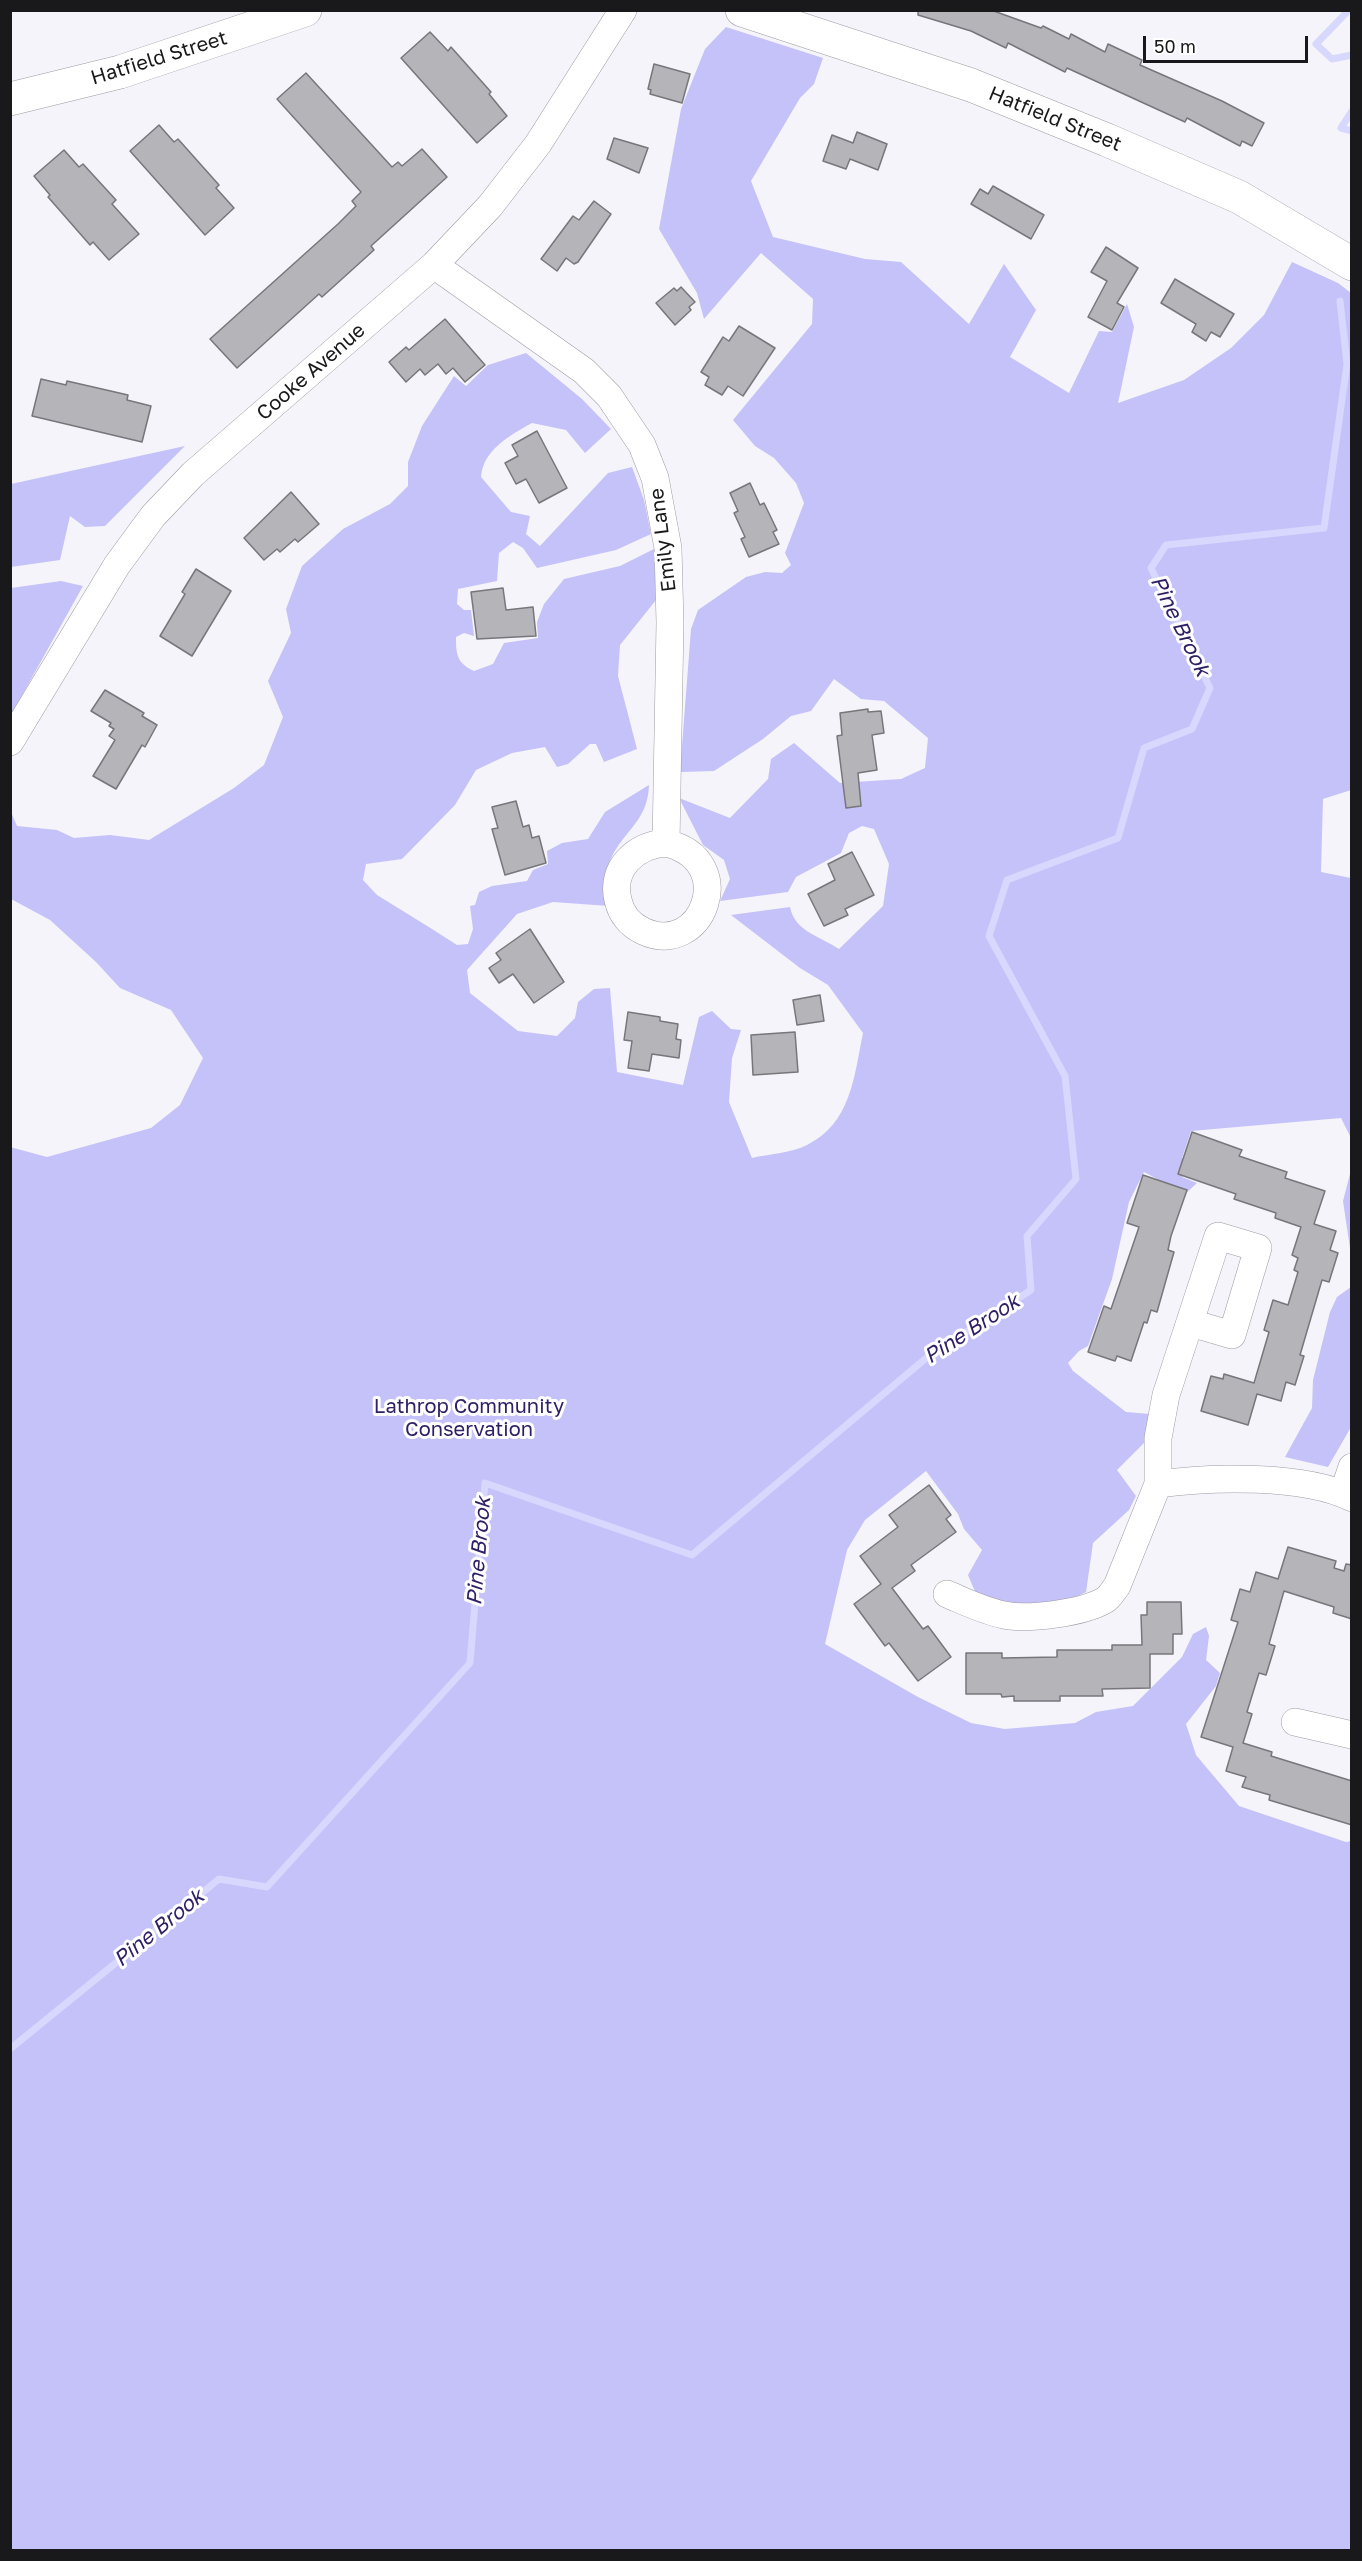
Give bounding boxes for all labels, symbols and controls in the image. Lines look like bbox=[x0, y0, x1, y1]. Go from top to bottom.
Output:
scale bar bbox=[1146, 24, 1311, 62]
street label: Hatfield Street bbox=[88, 26, 230, 90]
text: 50 m bbox=[1154, 35, 1196, 57]
street label: Hatfield Street bbox=[985, 81, 1125, 157]
street label: Cooke Avenue bbox=[252, 318, 370, 426]
street label: Emily Lane bbox=[645, 487, 681, 593]
water label: Pine Brook bbox=[1145, 572, 1215, 680]
water label: Pine Brook bbox=[919, 1289, 1025, 1369]
park label: Lathrop Community Conservation bbox=[374, 1395, 564, 1442]
water label: Pine Brook bbox=[462, 1496, 496, 1606]
water label: Pine Brook bbox=[109, 1884, 209, 1972]

